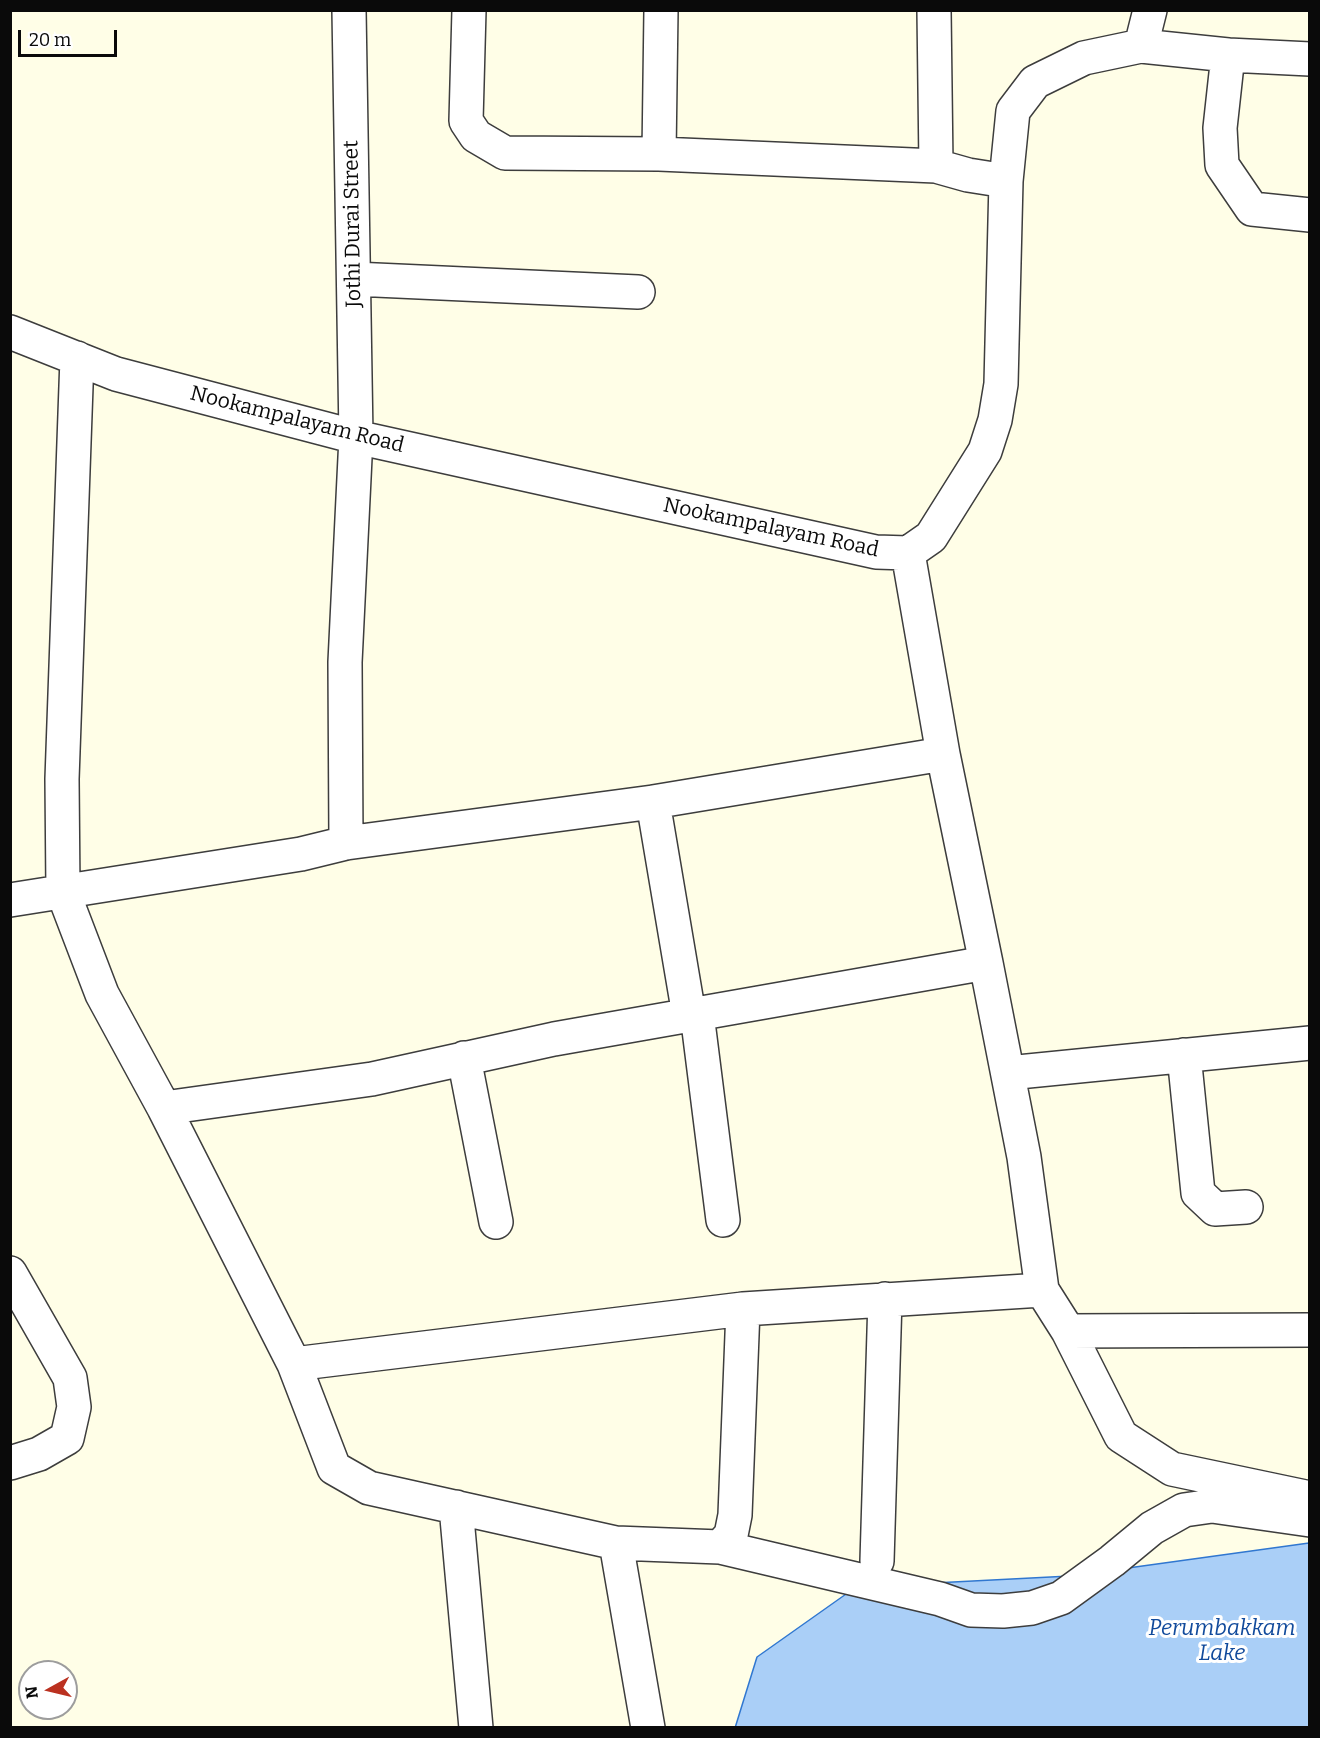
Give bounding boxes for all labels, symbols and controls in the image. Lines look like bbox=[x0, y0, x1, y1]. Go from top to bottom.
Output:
scale bar bbox=[21, 18, 120, 56]
text: 20 m bbox=[29, 29, 71, 51]
street label: Jothi Durai Street bbox=[339, 140, 367, 308]
street label: Nookampalayam Road bbox=[187, 381, 407, 459]
street label: Nookampalayam Road bbox=[661, 493, 881, 563]
water label: Perumbakkam Lake bbox=[1149, 1616, 1295, 1668]
north arrow bbox=[18, 1660, 78, 1720]
text: N bbox=[21, 1685, 42, 1700]

